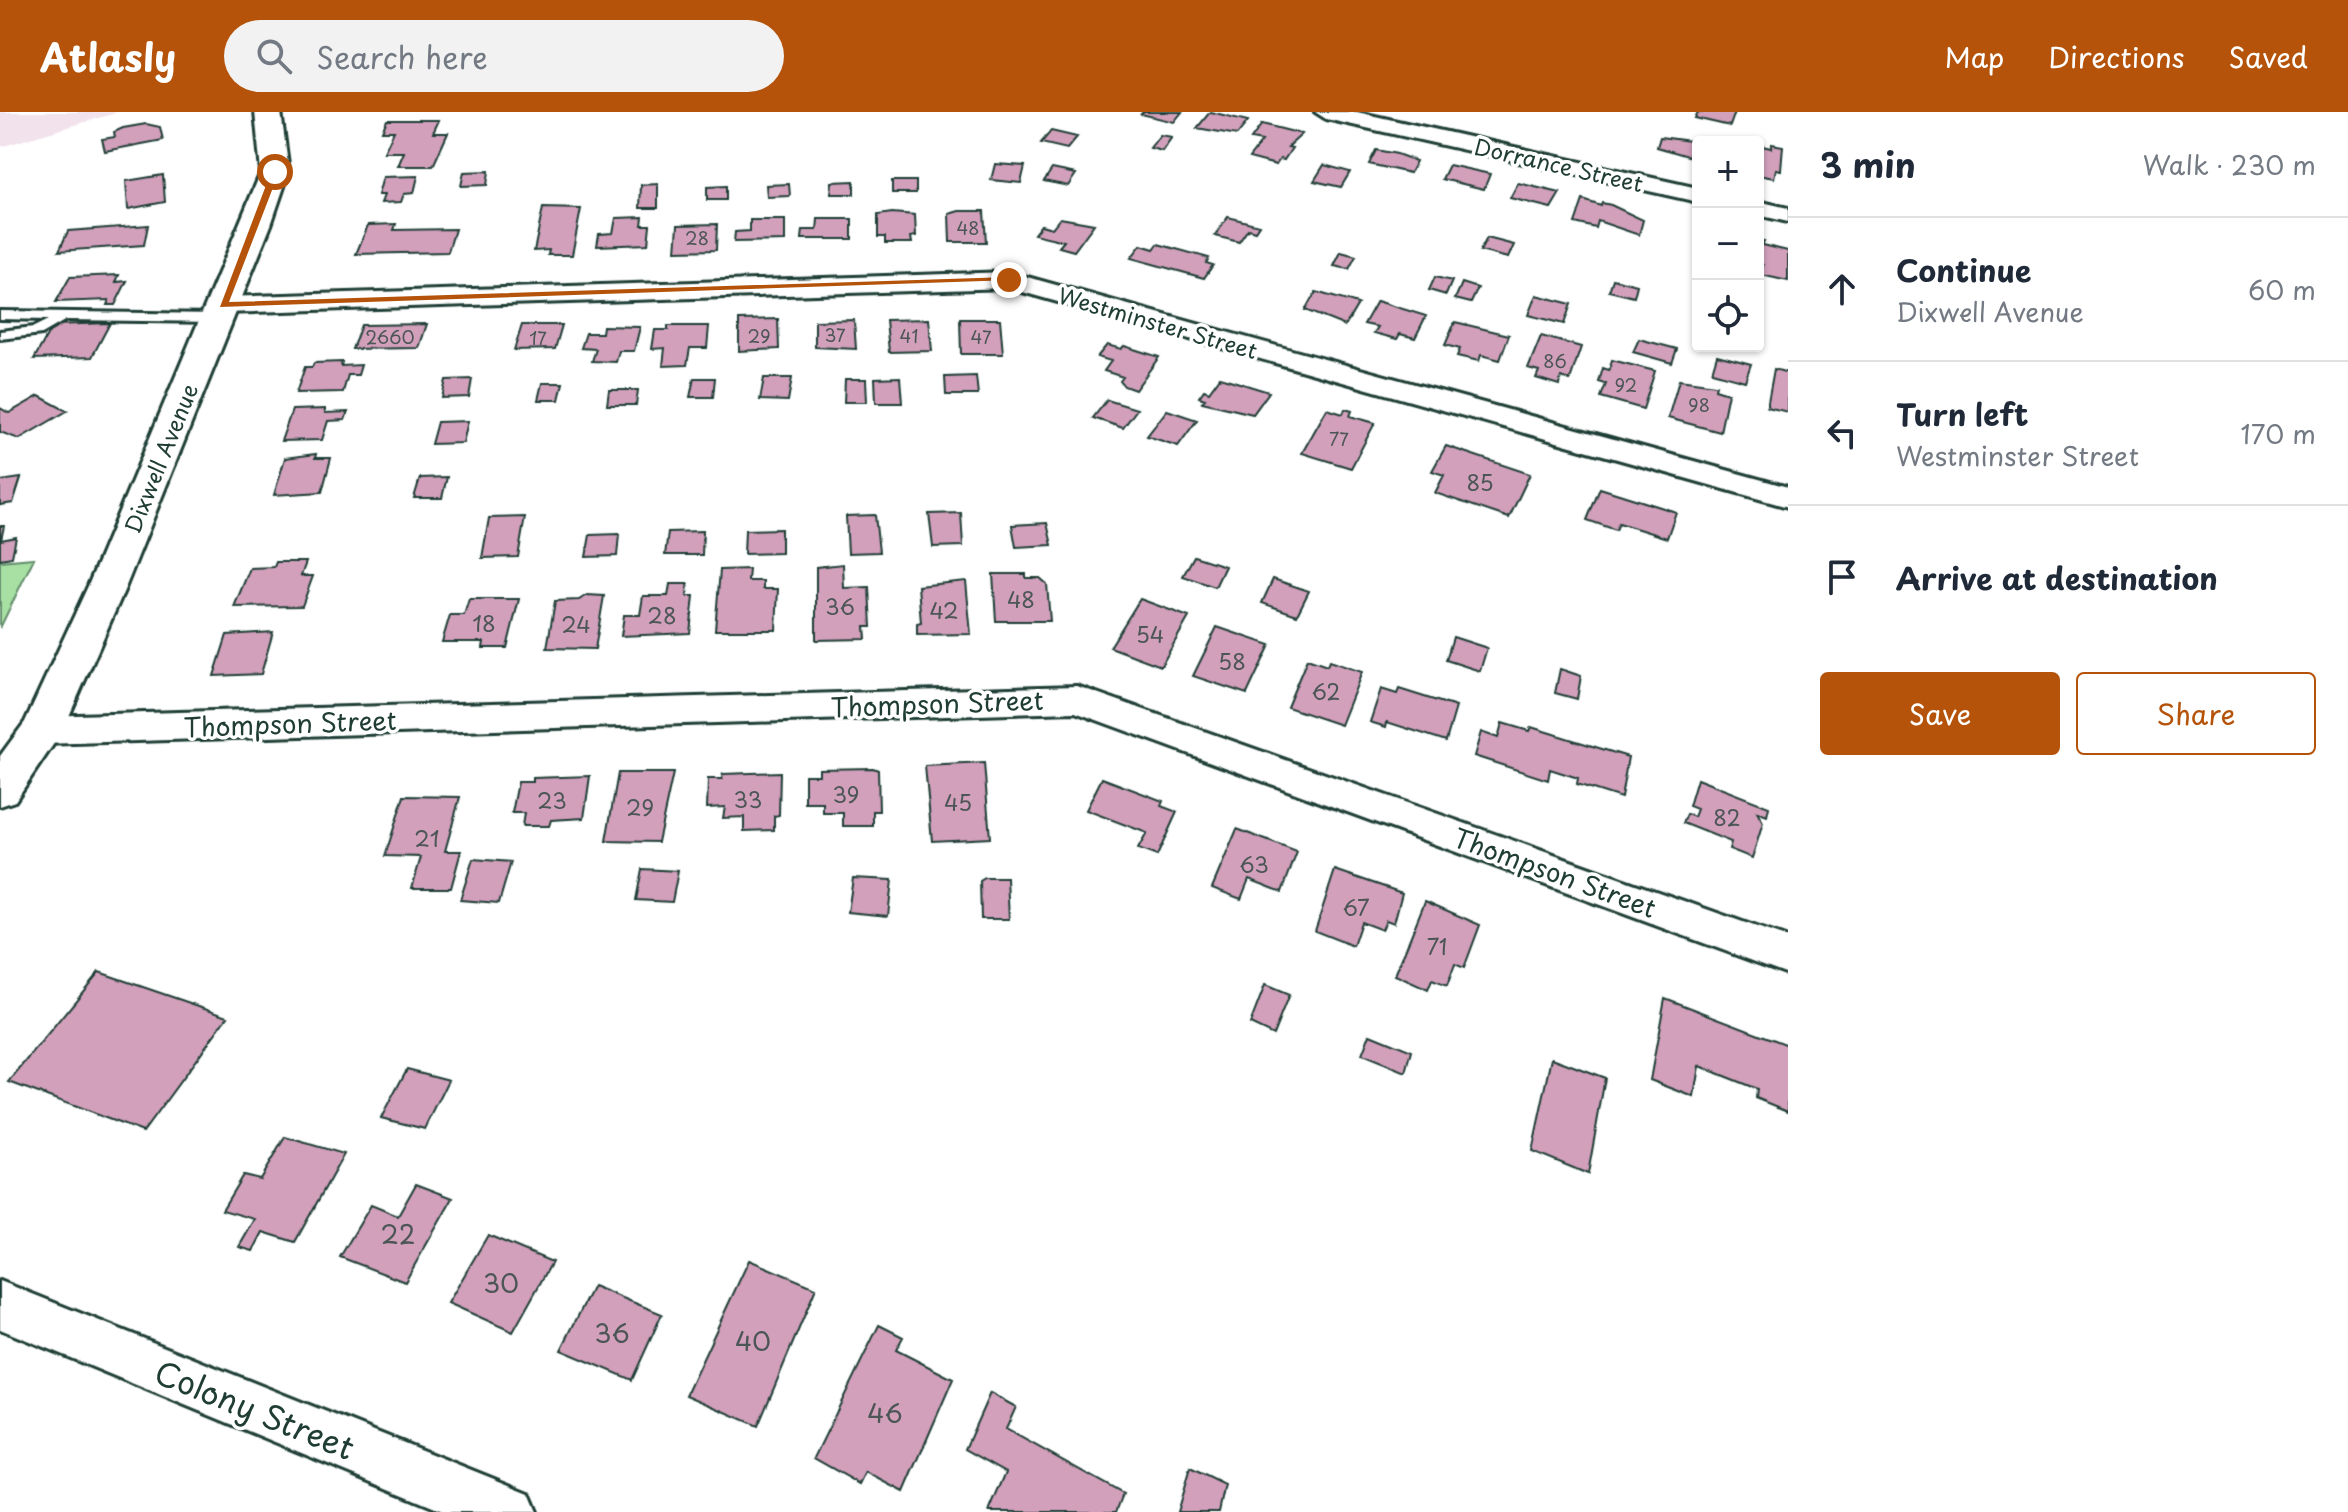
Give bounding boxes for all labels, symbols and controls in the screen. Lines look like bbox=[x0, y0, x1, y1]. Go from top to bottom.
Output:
search box bbox=[224, 20, 784, 92]
text: Atlasly bbox=[40, 28, 176, 85]
icon: search bbox=[252, 34, 296, 78]
text: Search here bbox=[316, 34, 488, 79]
text: Map bbox=[1945, 35, 2004, 78]
text: Directions bbox=[2048, 35, 2185, 78]
text: Saved bbox=[2229, 35, 2308, 78]
street label: Dorrance Street bbox=[1471, 129, 1647, 199]
map controls bbox=[1692, 136, 1764, 352]
button: + bbox=[1692, 136, 1764, 208]
text: 3 min bbox=[1820, 138, 1916, 190]
text: Walk · 230 m bbox=[2143, 145, 2316, 184]
route start bbox=[257, 154, 293, 190]
button: − bbox=[1692, 208, 1764, 280]
house number: 48 bbox=[956, 214, 980, 241]
house number: 28 bbox=[685, 224, 709, 251]
text: Continue bbox=[1896, 247, 2031, 292]
route end bbox=[991, 262, 1027, 298]
icon: ahead bbox=[1820, 267, 1864, 311]
text: 60 m bbox=[2248, 270, 2316, 309]
street label: Westminster Street bbox=[1055, 278, 1262, 366]
button: locate bbox=[1692, 280, 1764, 352]
text: Dixwell Avenue bbox=[1896, 292, 2084, 331]
house number: 37 bbox=[824, 321, 846, 348]
house number: 29 bbox=[748, 322, 770, 349]
house number: 41 bbox=[900, 322, 918, 349]
house number: 2660 bbox=[365, 323, 415, 350]
house number: 47 bbox=[970, 323, 992, 350]
house number: 17 bbox=[529, 324, 547, 351]
house number: 86 bbox=[1543, 347, 1567, 374]
house number: 92 bbox=[1615, 371, 1637, 398]
street label: Dixwell Avenue bbox=[115, 378, 205, 538]
house number: 98 bbox=[1688, 391, 1710, 418]
text: Turn left bbox=[1896, 391, 2028, 436]
icon: left bbox=[1820, 411, 1864, 455]
text: 170 m bbox=[2241, 414, 2316, 453]
house number: 77 bbox=[1329, 425, 1349, 452]
text: Westminster Street bbox=[1896, 436, 2139, 475]
house number: 85 bbox=[1466, 465, 1494, 498]
icon: arrive bbox=[1820, 555, 1864, 599]
text: Arrive at destination bbox=[1896, 555, 2218, 600]
house number: 48 bbox=[1007, 582, 1035, 615]
house number: 36 bbox=[825, 589, 855, 622]
house number: 42 bbox=[929, 593, 959, 626]
house number: 28 bbox=[647, 598, 677, 631]
house number: 18 bbox=[472, 606, 496, 639]
house number: 24 bbox=[561, 607, 591, 640]
house number: 54 bbox=[1136, 617, 1164, 650]
house number: 58 bbox=[1218, 644, 1246, 677]
button: Save bbox=[1820, 672, 2060, 755]
button: Share bbox=[2076, 672, 2316, 755]
house number: 62 bbox=[1312, 674, 1340, 707]
street label: Thompson Street bbox=[830, 680, 1044, 726]
street label: Thompson Street bbox=[183, 700, 397, 746]
house number: 39 bbox=[833, 777, 859, 810]
house number: 33 bbox=[734, 782, 762, 815]
house number: 23 bbox=[537, 783, 567, 816]
house number: 45 bbox=[944, 785, 972, 818]
house number: 29 bbox=[626, 790, 654, 823]
house number: 82 bbox=[1713, 800, 1741, 833]
street label: Thompson Street bbox=[1448, 817, 1662, 927]
house number: 21 bbox=[414, 821, 440, 854]
house number: 63 bbox=[1239, 847, 1269, 880]
house number: 67 bbox=[1343, 890, 1369, 923]
house number: 71 bbox=[1427, 929, 1447, 962]
house number: 22 bbox=[381, 1214, 416, 1253]
house number: 30 bbox=[483, 1263, 519, 1302]
house number: 36 bbox=[594, 1313, 630, 1352]
house number: 40 bbox=[735, 1321, 771, 1360]
street label: Colony Street bbox=[148, 1347, 362, 1471]
house number: 46 bbox=[867, 1393, 903, 1432]

